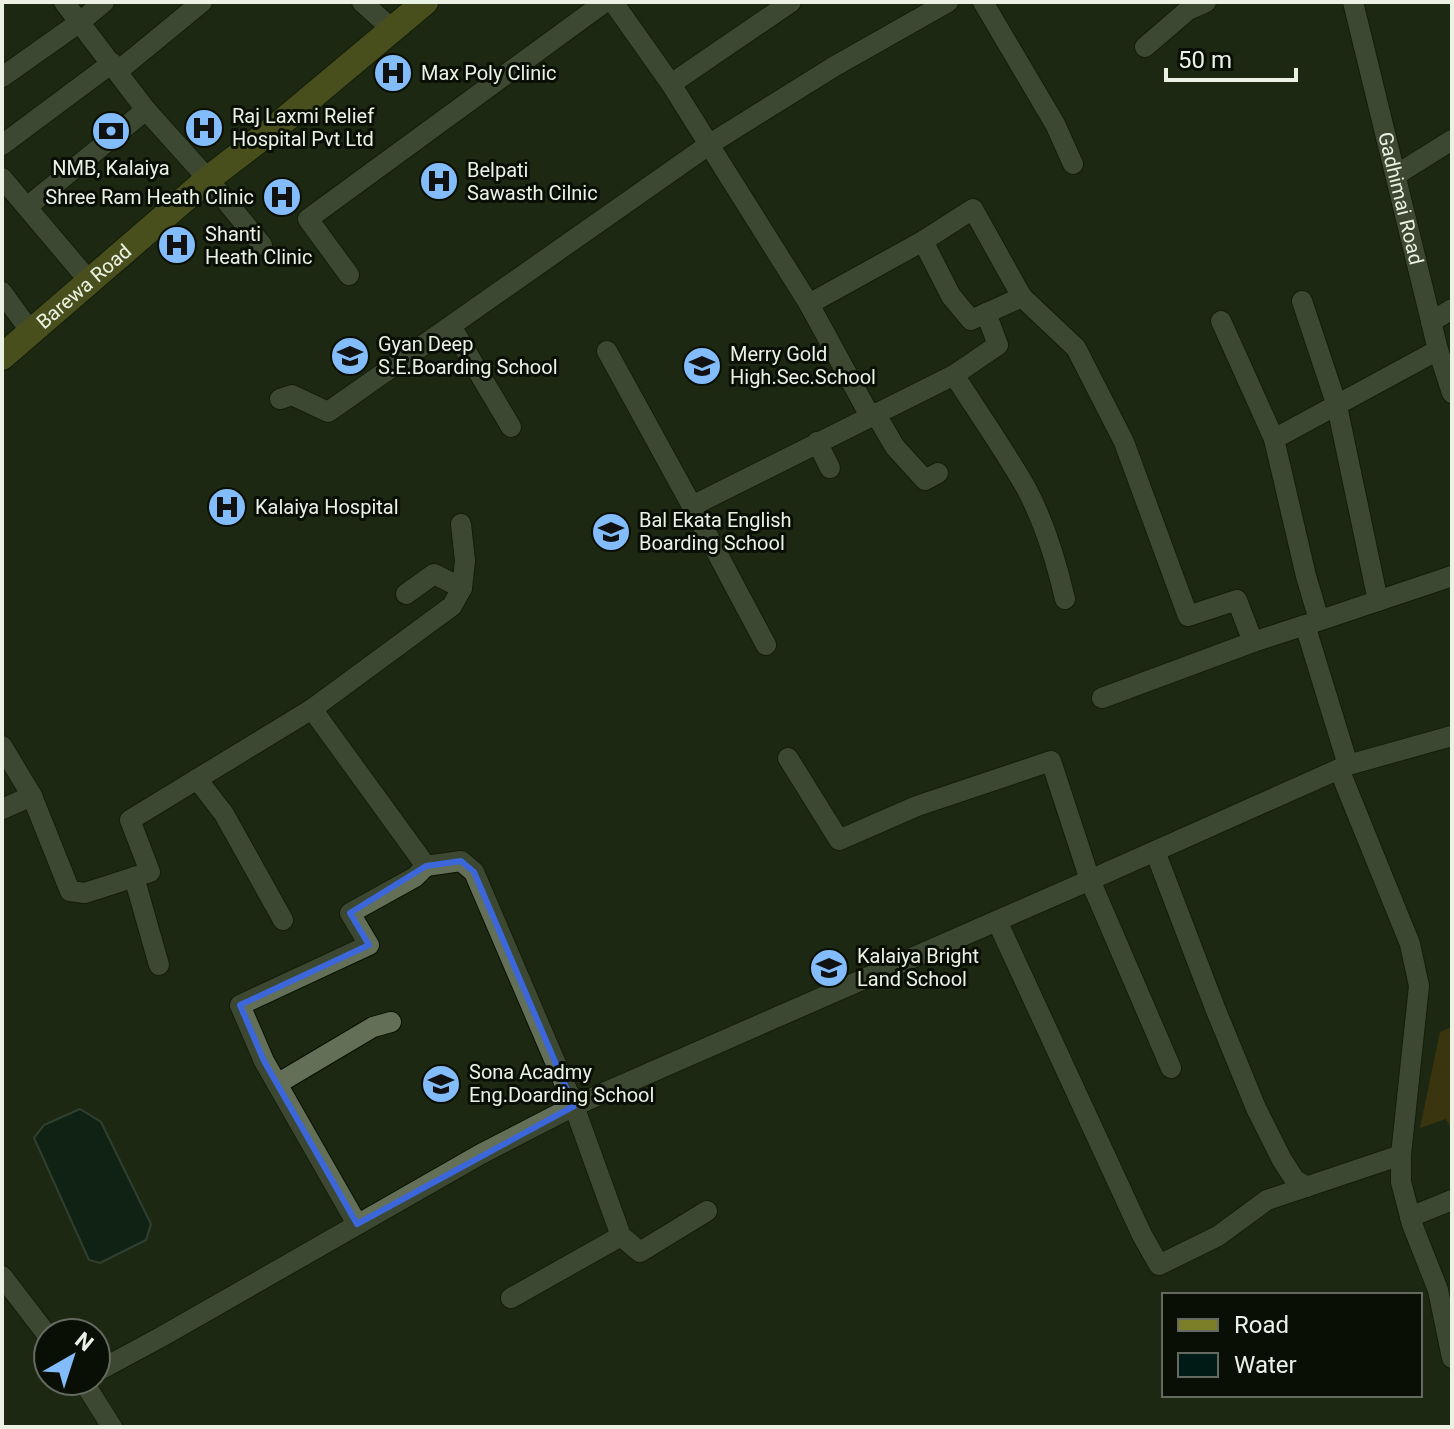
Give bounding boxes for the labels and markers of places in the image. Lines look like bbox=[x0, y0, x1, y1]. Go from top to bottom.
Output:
hospital icon: Max Poly Clinic bbox=[372, 52, 414, 94]
place label: Max Poly Clinic bbox=[421, 61, 557, 85]
place label: Raj Laxmi Relief Hospital Pvt Ltd bbox=[232, 104, 374, 151]
hospital icon: Raj Laxmi Relief Hospital Pvt Ltd bbox=[183, 107, 225, 149]
bank icon: NMB, Kalaiya bbox=[90, 110, 132, 152]
place label: NMB, Kalaiya bbox=[52, 156, 170, 180]
place label: Belpati Sawasth Cilnic bbox=[467, 158, 598, 205]
hospital icon: Belpati Sawasth Cilnic bbox=[418, 160, 460, 202]
hospital icon: Shree Ram Heath Clinic bbox=[261, 176, 303, 218]
place label: Shree Ram Heath Clinic bbox=[45, 185, 254, 209]
place label: Shanti Heath Clinic bbox=[205, 222, 312, 269]
hospital icon: Shanti Heath Clinic bbox=[156, 224, 198, 266]
place label: Gyan Deep S.E.Boarding School bbox=[378, 332, 558, 379]
school or university icon: Gyan Deep S.E.Boarding School bbox=[329, 335, 371, 377]
place label: Merry Gold High.Sec.School bbox=[730, 342, 876, 389]
school or university icon: Merry Gold High.Sec.School bbox=[681, 345, 723, 387]
hospital icon: Kalaiya Hospital bbox=[206, 486, 248, 528]
place label: Kalaiya Hospital bbox=[255, 495, 399, 519]
place label: Bal Ekata English Boarding School bbox=[639, 508, 792, 555]
school or university icon: Bal Ekata English Boarding School bbox=[590, 511, 632, 553]
place label: Kalaiya Bright Land School bbox=[857, 944, 979, 991]
school or university icon: Kalaiya Bright Land School bbox=[808, 947, 850, 989]
place label: Sona Acadmy Eng.Doarding School bbox=[469, 1060, 654, 1107]
school or university icon: Sona Acadmy Eng.Doarding School bbox=[420, 1063, 462, 1105]

